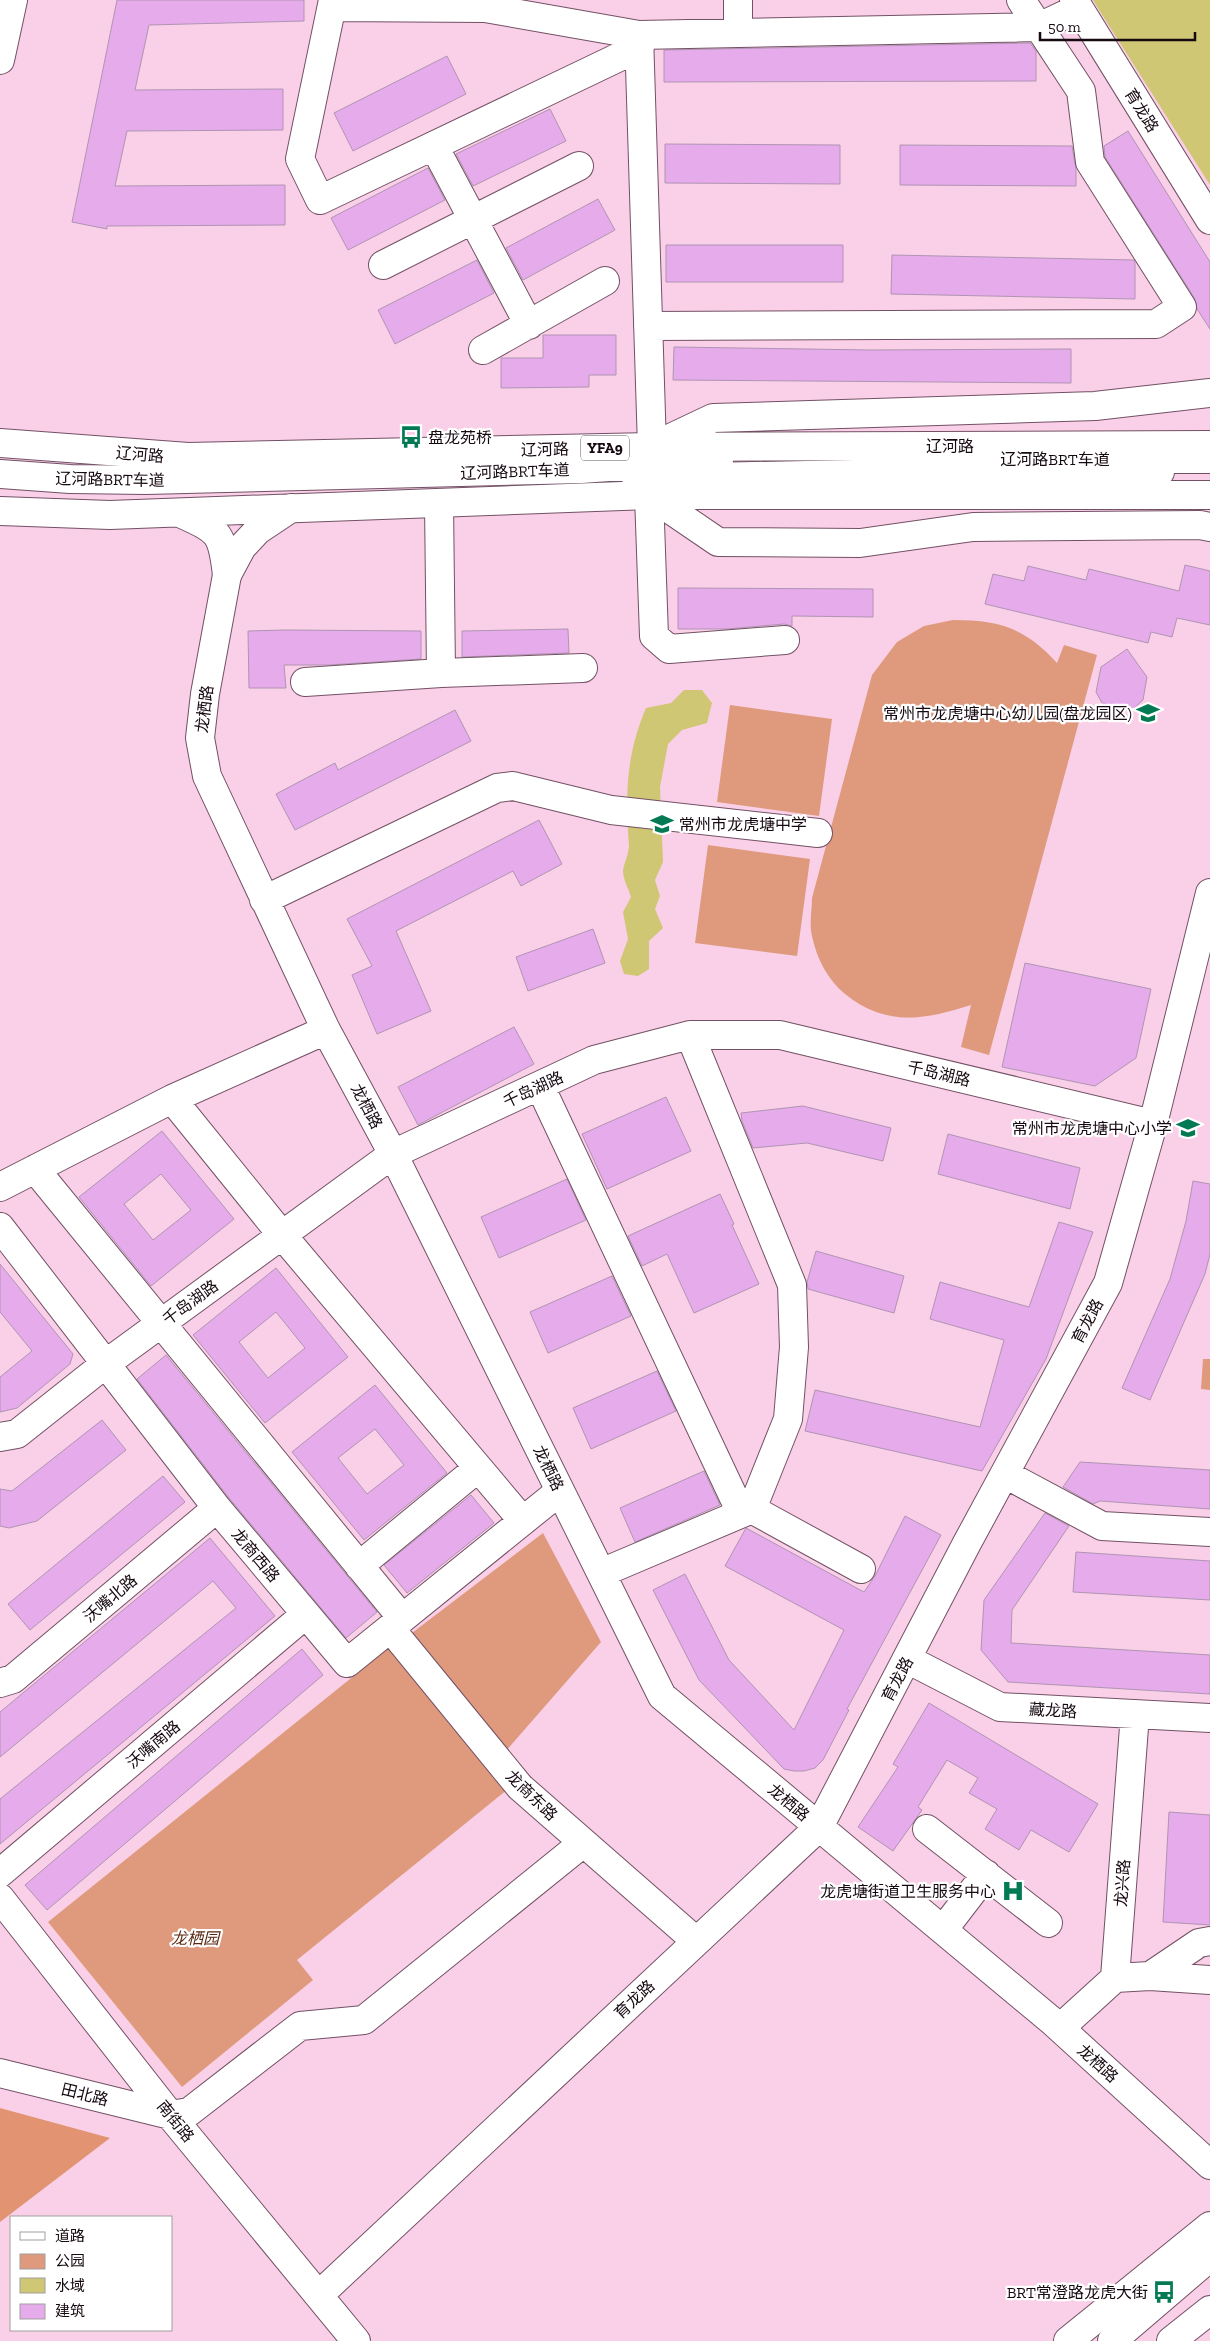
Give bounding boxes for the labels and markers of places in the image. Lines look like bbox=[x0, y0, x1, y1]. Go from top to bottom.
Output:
bus stop icon: 盘龙苑桥 bbox=[398, 424, 424, 450]
place label: 盘龙苑桥 bbox=[428, 428, 492, 447]
school or university icon: 常州市龙虎塘中心幼儿园(盘龙园区) bbox=[1135, 700, 1161, 726]
place label: 常州市龙虎塘中心幼儿园(盘龙园区) bbox=[883, 704, 1132, 723]
school or university icon: 常州市龙虎塘中学 bbox=[649, 811, 675, 837]
place label: 常州市龙虎塘中学 bbox=[679, 815, 807, 834]
school or university icon: 常州市龙虎塘中心小学 bbox=[1175, 1115, 1201, 1141]
place label: 常州市龙虎塘中心小学 bbox=[1012, 1119, 1172, 1138]
hospital icon: 龙虎塘街道卫生服务中心 bbox=[1000, 1878, 1026, 1904]
place label: 龙虎塘街道卫生服务中心 bbox=[820, 1882, 996, 1901]
bus stop icon: BRT常澄路龙虎大街 bbox=[1151, 2279, 1177, 2305]
place label: BRT常澄路龙虎大街 bbox=[1007, 2283, 1148, 2302]

